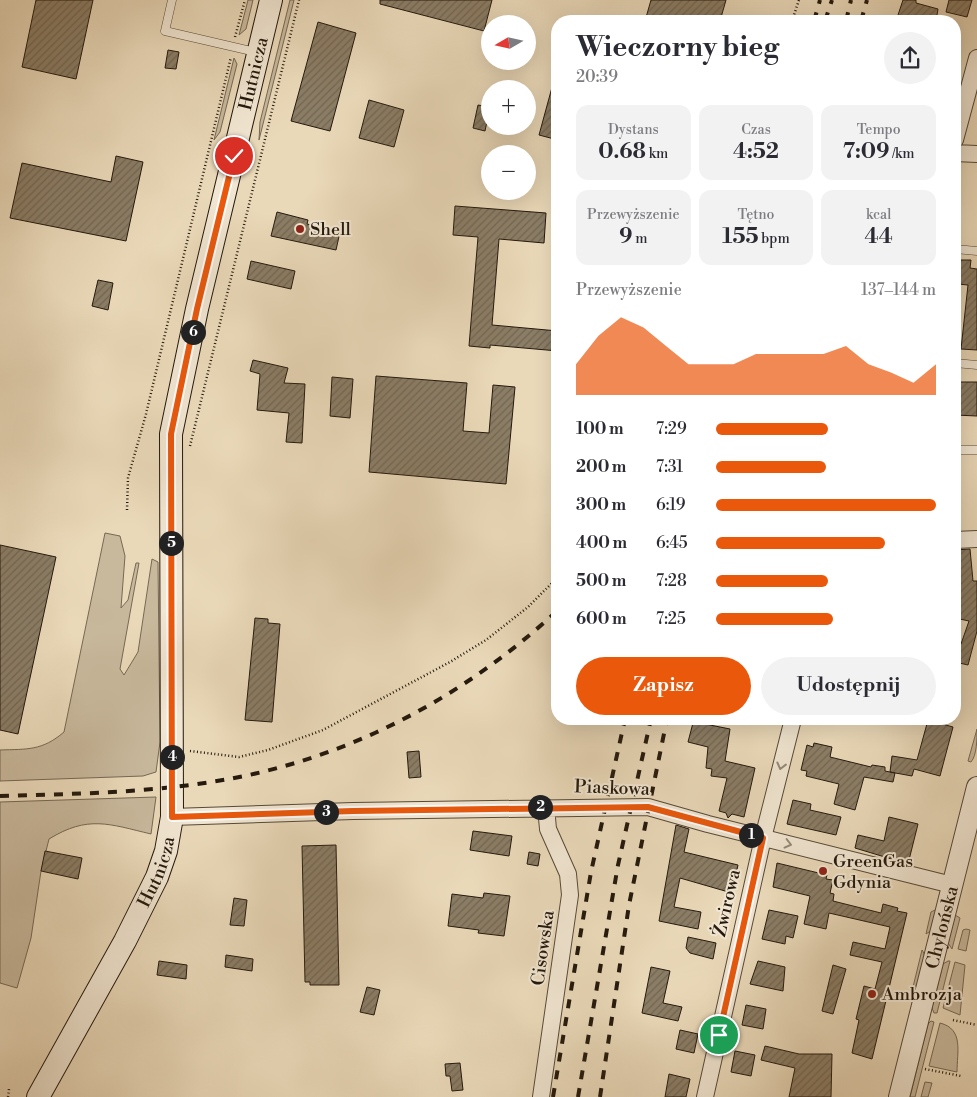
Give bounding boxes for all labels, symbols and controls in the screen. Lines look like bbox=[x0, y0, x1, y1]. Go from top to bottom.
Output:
north arrow bbox=[481, 15, 536, 70]
map controls bbox=[481, 15, 536, 200]
text: Wieczorny bieg bbox=[576, 30, 779, 65]
button: share bbox=[884, 32, 936, 84]
street label: Hutnicza bbox=[234, 34, 273, 112]
text: 20:39 bbox=[576, 67, 618, 87]
button: + bbox=[481, 80, 536, 135]
text: Dystans bbox=[608, 121, 659, 139]
text: Czas bbox=[741, 121, 771, 139]
text: Tempo bbox=[857, 121, 901, 139]
pin bbox=[213, 135, 255, 177]
text: 0.68 bbox=[598, 139, 646, 165]
text: 4:52 bbox=[733, 139, 779, 165]
text: 7:09 bbox=[843, 139, 889, 165]
icon: check bbox=[220, 142, 248, 170]
button: − bbox=[481, 145, 536, 200]
text: km bbox=[646, 145, 668, 163]
text: /km bbox=[889, 145, 915, 163]
text: Przewyższenie bbox=[587, 206, 680, 224]
text: Tętno bbox=[738, 206, 774, 224]
text: kcal bbox=[866, 206, 891, 224]
place label: Shell bbox=[310, 218, 351, 241]
marker: Shell bbox=[294, 223, 306, 235]
text: 9 bbox=[619, 224, 632, 250]
text: 155 bbox=[722, 224, 758, 250]
text: 44 bbox=[864, 224, 893, 250]
text: m bbox=[632, 230, 648, 248]
text: bpm bbox=[758, 230, 790, 248]
text: Przewyższenie bbox=[576, 280, 682, 300]
text: 137–144 m bbox=[861, 280, 936, 300]
pin: 6 bbox=[180, 320, 206, 344]
text: 6 bbox=[189, 323, 198, 341]
text: 100 m bbox=[576, 419, 624, 439]
text: 7:29 bbox=[656, 419, 687, 439]
text: 200 m bbox=[576, 457, 626, 477]
text: 7:31 bbox=[656, 457, 683, 477]
text: 300 m bbox=[576, 495, 626, 515]
text: 6:19 bbox=[656, 495, 685, 515]
pin: 5 bbox=[158, 530, 184, 556]
text: 400 m bbox=[576, 533, 627, 553]
text: 6:45 bbox=[656, 533, 688, 553]
text: 5 bbox=[167, 534, 176, 552]
text: 500 m bbox=[576, 571, 626, 591]
text: 7:28 bbox=[656, 571, 687, 591]
text: 600 m bbox=[576, 609, 626, 629]
text: 7:25 bbox=[656, 609, 686, 629]
button: Zapisz bbox=[576, 657, 751, 715]
button: Udostępnij bbox=[761, 657, 936, 715]
pin: 4 bbox=[160, 744, 184, 770]
text: 4 bbox=[168, 748, 177, 766]
one-way arrow bbox=[776, 762, 787, 770]
street label: Piaskowa bbox=[574, 775, 651, 801]
pin: 2 bbox=[528, 794, 552, 820]
text: 2 bbox=[536, 798, 545, 816]
pin: 3 bbox=[314, 800, 338, 824]
text: 3 bbox=[322, 803, 331, 821]
pin: 1 bbox=[738, 822, 764, 848]
text: 1 bbox=[748, 826, 755, 844]
street label: Hutnicza bbox=[132, 834, 180, 911]
one-way arrow bbox=[784, 838, 793, 849]
place label: GreenGas Gdynia bbox=[833, 850, 913, 894]
marker: GreenGas Gdynia bbox=[817, 865, 829, 877]
street label: Żwirowa bbox=[708, 866, 746, 939]
street label: Chylońska bbox=[920, 882, 963, 971]
street label: Cisowska bbox=[526, 908, 560, 987]
place label: Ambrozja bbox=[881, 983, 963, 1006]
marker: Ambrozja bbox=[866, 988, 878, 1000]
pin bbox=[698, 1014, 740, 1056]
icon: arrive bbox=[705, 1021, 733, 1049]

